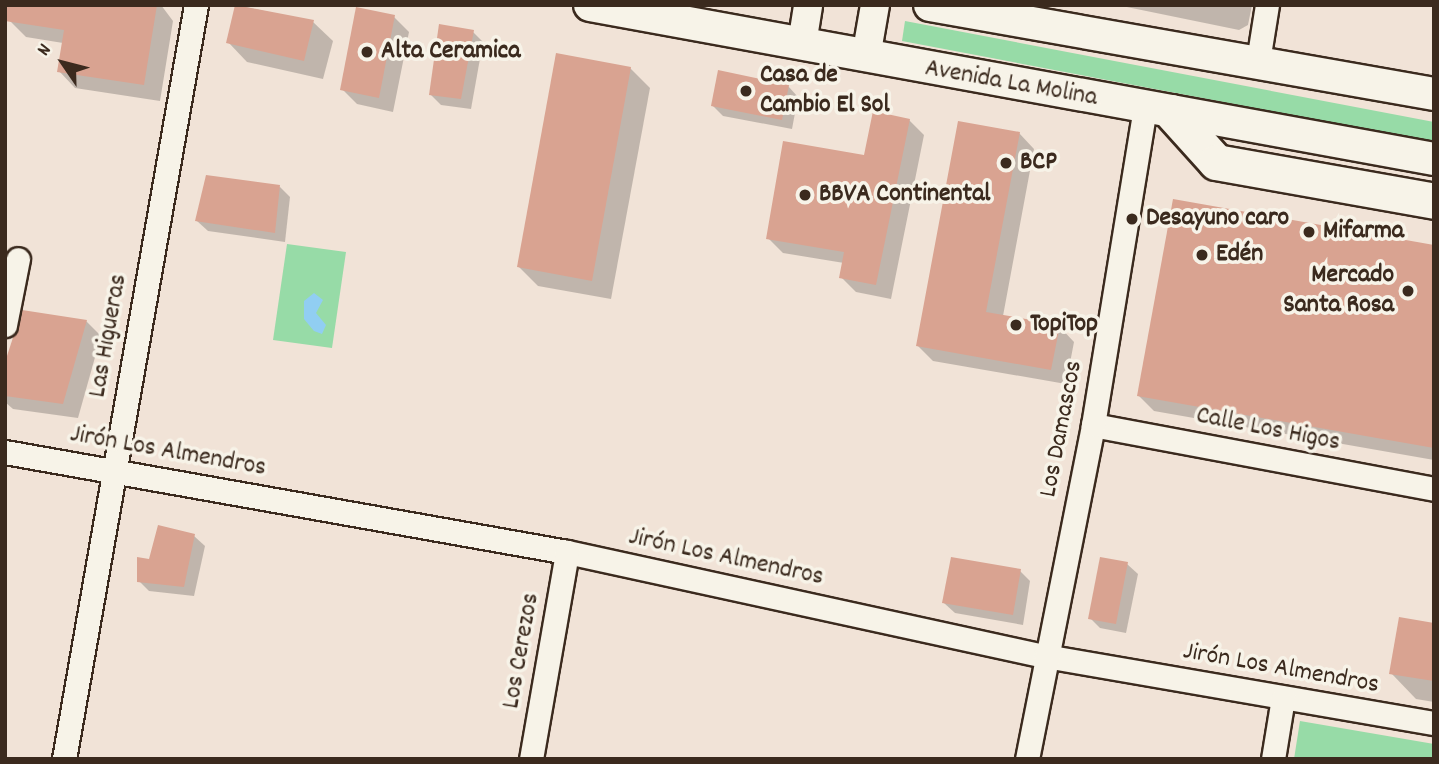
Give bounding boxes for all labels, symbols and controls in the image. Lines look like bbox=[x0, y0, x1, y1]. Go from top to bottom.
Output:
north arrow bbox=[28, 28, 98, 98]
place label: Alta Ceramica bbox=[381, 36, 521, 68]
text: N bbox=[32, 39, 59, 62]
marker: Alta Ceramica bbox=[359, 44, 375, 60]
street label: Avenida La Molina bbox=[922, 54, 1100, 114]
place label: Casa de Cambio El Sol bbox=[760, 60, 890, 122]
marker: Casa de Cambio El Sol bbox=[738, 83, 754, 99]
place label: BCP bbox=[1020, 147, 1057, 179]
marker: BCP bbox=[998, 155, 1014, 171]
place label: BBVA Continental bbox=[819, 179, 991, 211]
marker: BBVA Continental bbox=[797, 187, 813, 203]
place label: Desayuno caro bbox=[1146, 203, 1289, 235]
marker: Desayuno caro bbox=[1124, 211, 1140, 227]
place label: Mifarma bbox=[1323, 216, 1404, 248]
marker: Mifarma bbox=[1301, 224, 1317, 240]
place label: Edén bbox=[1216, 239, 1263, 271]
marker: Edén bbox=[1194, 247, 1210, 263]
place label: Mercado Santa Rosa bbox=[1283, 260, 1394, 322]
street label: Las Higueras bbox=[83, 272, 135, 400]
marker: Mercado Santa Rosa bbox=[1400, 283, 1416, 299]
place label: TopiTop bbox=[1030, 309, 1098, 341]
marker: TopiTop bbox=[1008, 317, 1024, 333]
street label: Los Damascos bbox=[1033, 358, 1091, 500]
street label: Calle Los Higos bbox=[1193, 401, 1343, 459]
street label: Jirón Los Almendros bbox=[68, 419, 268, 485]
street label: Jirón Los Almendros bbox=[626, 522, 826, 594]
street label: Los Cerezos bbox=[496, 591, 548, 711]
street label: Jirón Los Almendros bbox=[1181, 636, 1381, 702]

